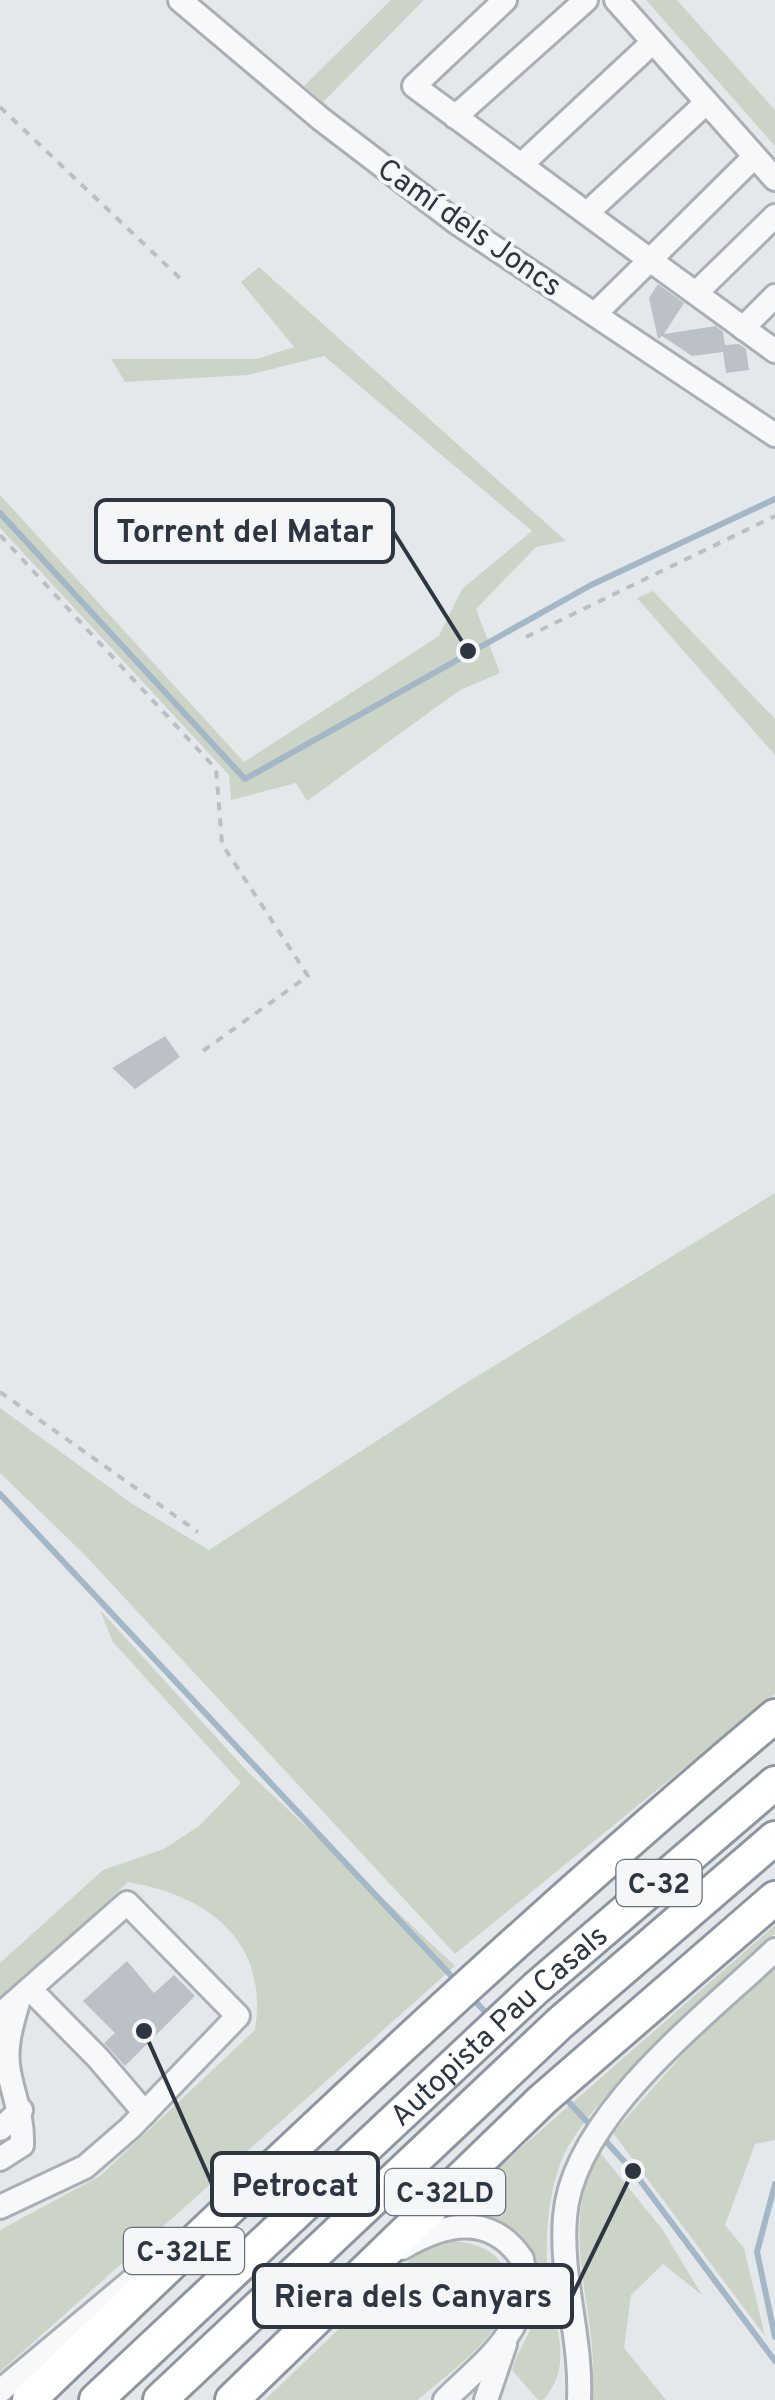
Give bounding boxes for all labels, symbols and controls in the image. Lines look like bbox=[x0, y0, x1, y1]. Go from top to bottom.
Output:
street label: Camí dels Joncs bbox=[369, 152, 568, 306]
callout: Torrent del Matar bbox=[96, 500, 393, 562]
text: Torrent del Matar bbox=[116, 514, 374, 554]
road number: C-32 bbox=[616, 1860, 702, 1906]
street label: Autopista Pau Casals bbox=[384, 1918, 617, 2136]
callout: Petrocat bbox=[212, 2153, 378, 2215]
text: Petrocat bbox=[232, 2168, 358, 2208]
road number: C-32LD bbox=[385, 2169, 505, 2215]
road number: C-32LE bbox=[124, 2228, 244, 2274]
callout: Riera dels Canyars bbox=[254, 2265, 572, 2327]
text: Riera dels Canyars bbox=[274, 2279, 552, 2319]

